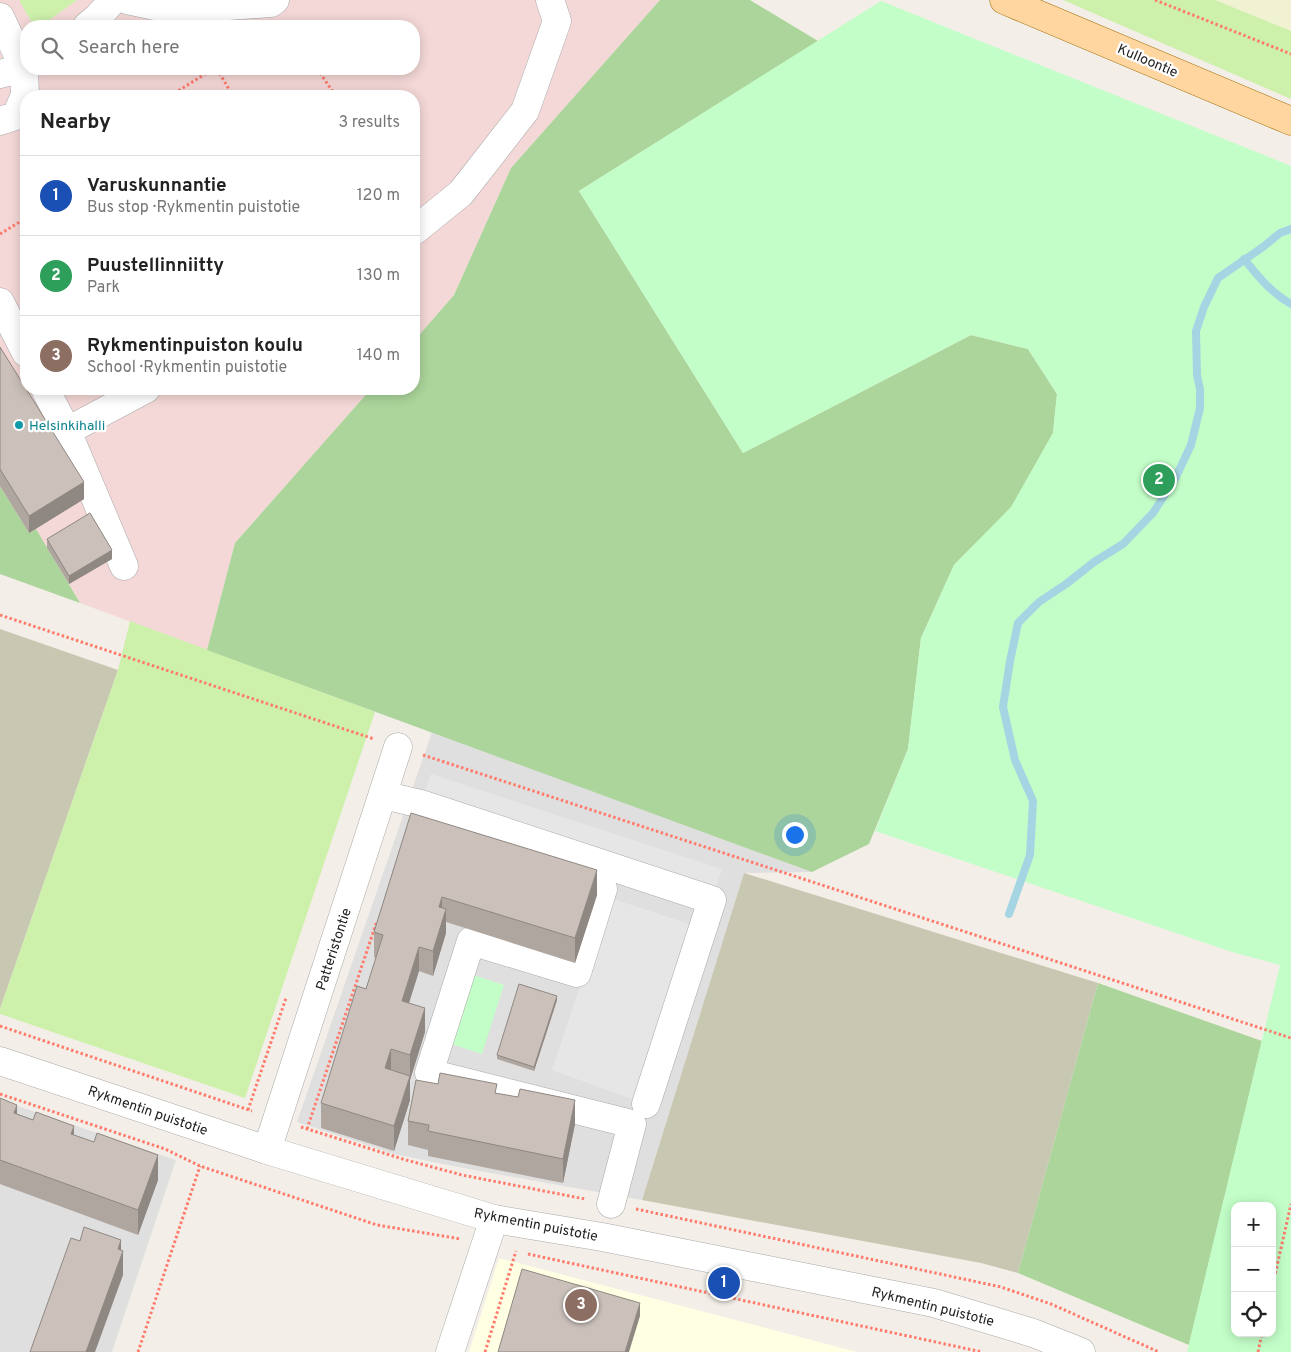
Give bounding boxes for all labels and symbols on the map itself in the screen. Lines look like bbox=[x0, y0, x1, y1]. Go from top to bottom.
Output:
street label: Kulloontie bbox=[1115, 41, 1180, 82]
place label: Helsinkihalli bbox=[29, 418, 105, 435]
marker: Helsinkihalli bbox=[13, 419, 25, 431]
pin: 2 bbox=[1143, 461, 1175, 499]
your location bbox=[782, 822, 808, 848]
street label: Patteristontie bbox=[313, 906, 356, 993]
street label: Rykmentin puistotie bbox=[85, 1083, 210, 1140]
street label: Rykmentin puistotie bbox=[472, 1205, 599, 1246]
pin: 1 bbox=[708, 1264, 740, 1302]
street label: Rykmentin puistotie bbox=[870, 1284, 996, 1331]
pin: 3 bbox=[565, 1286, 597, 1324]

